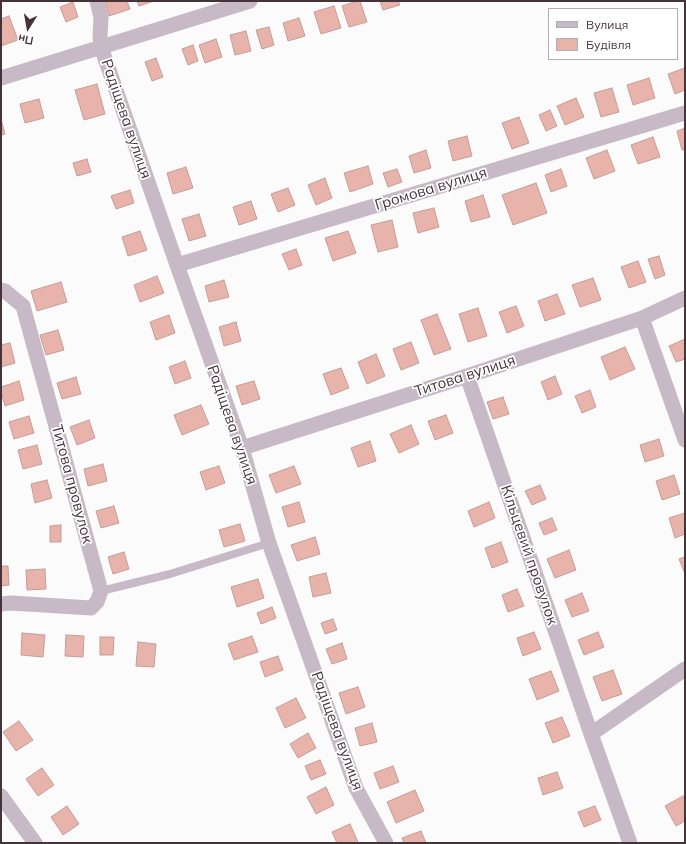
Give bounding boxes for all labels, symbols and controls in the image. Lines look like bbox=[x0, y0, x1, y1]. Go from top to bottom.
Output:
north arrow bbox=[8, 8, 48, 48]
legend bbox=[548, 8, 678, 60]
text: Вулиця bbox=[586, 17, 628, 32]
text: Пн bbox=[17, 31, 35, 48]
text: Будівля bbox=[586, 37, 631, 52]
street label: Радіщева вулиця bbox=[97, 57, 155, 181]
street label: Громова вулиця bbox=[373, 163, 489, 215]
street label: Титова вулиця bbox=[412, 351, 518, 401]
street label: Радіщева вулиця bbox=[203, 363, 261, 487]
street label: Титова провулок bbox=[47, 423, 97, 545]
street label: Кільцевий провулок bbox=[497, 483, 561, 627]
street label: Радіщева вулиця bbox=[307, 669, 367, 793]

